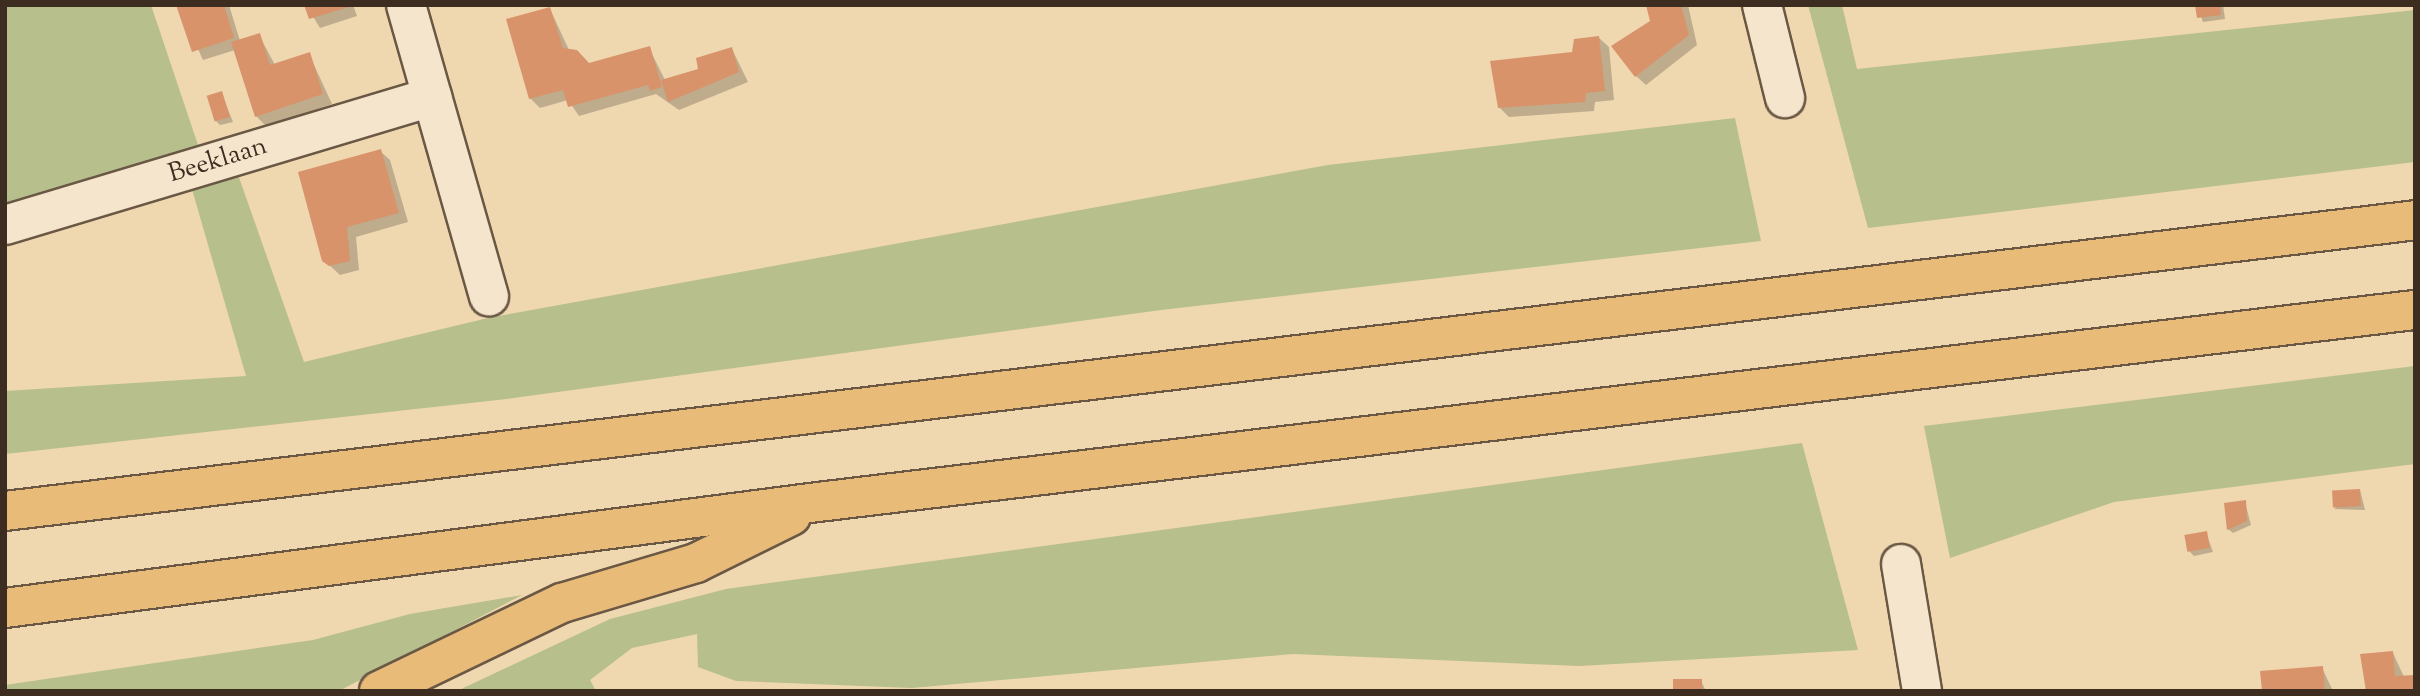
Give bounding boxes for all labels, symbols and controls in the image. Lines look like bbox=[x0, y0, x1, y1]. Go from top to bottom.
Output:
street label: Beeklaan bbox=[165, 131, 271, 191]

